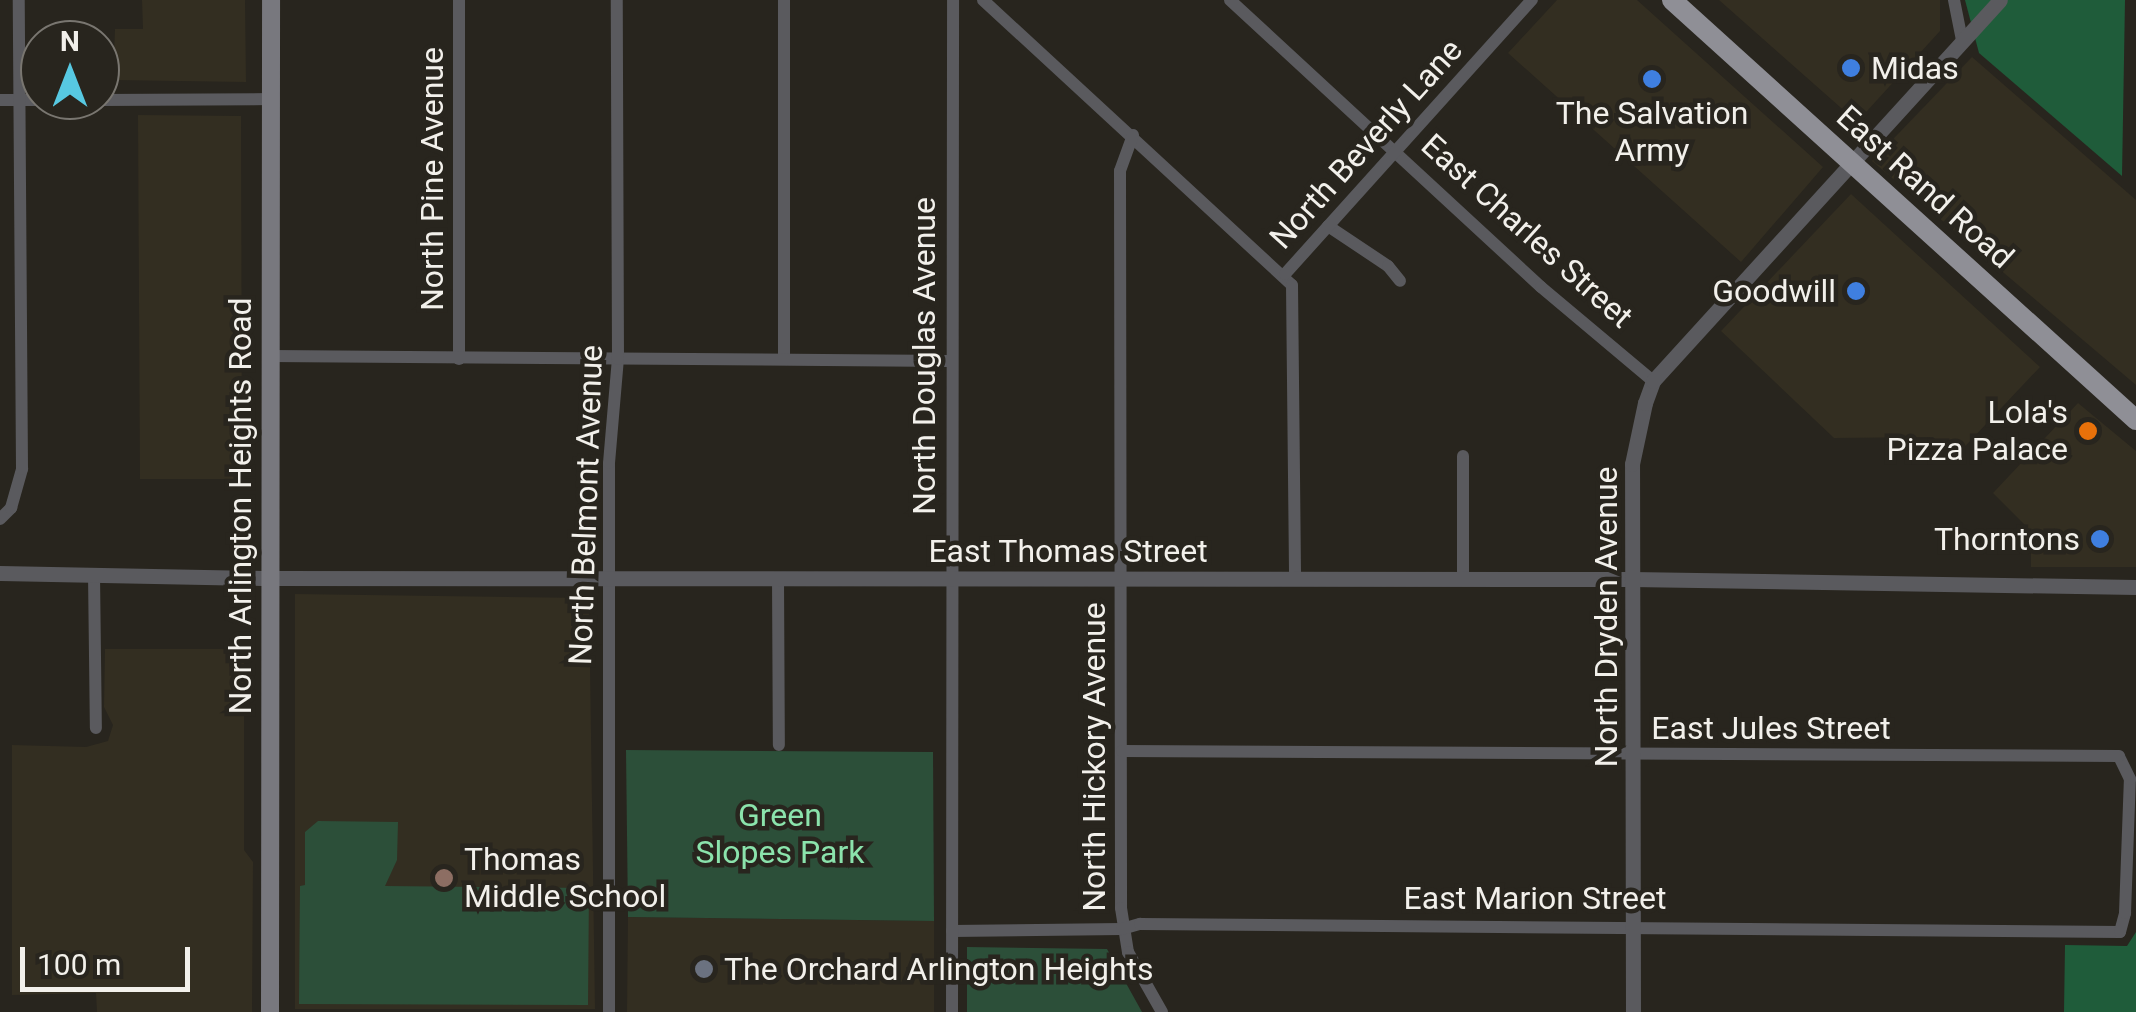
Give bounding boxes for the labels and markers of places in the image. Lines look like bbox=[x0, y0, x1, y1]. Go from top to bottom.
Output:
place label: Midas bbox=[1871, 49, 1959, 87]
marker: Midas bbox=[1840, 57, 1862, 79]
marker: The Salvation Army bbox=[1641, 68, 1663, 90]
place label: The Salvation Army bbox=[1556, 95, 1748, 170]
place label: Goodwill bbox=[1712, 272, 1836, 310]
marker: Goodwill bbox=[1845, 280, 1867, 302]
place label: Lola's Pizza Palace bbox=[1887, 394, 2068, 469]
marker: Lola's Pizza Palace bbox=[2077, 420, 2099, 442]
place label: Thorntons bbox=[1934, 520, 2080, 558]
marker: Thorntons bbox=[2089, 528, 2111, 550]
place label: Thomas Middle School bbox=[464, 841, 666, 916]
marker: Thomas Middle School bbox=[433, 867, 455, 889]
place label: The Orchard Arlington Heights bbox=[724, 950, 1154, 988]
marker: The Orchard Arlington Heights bbox=[693, 958, 715, 980]

